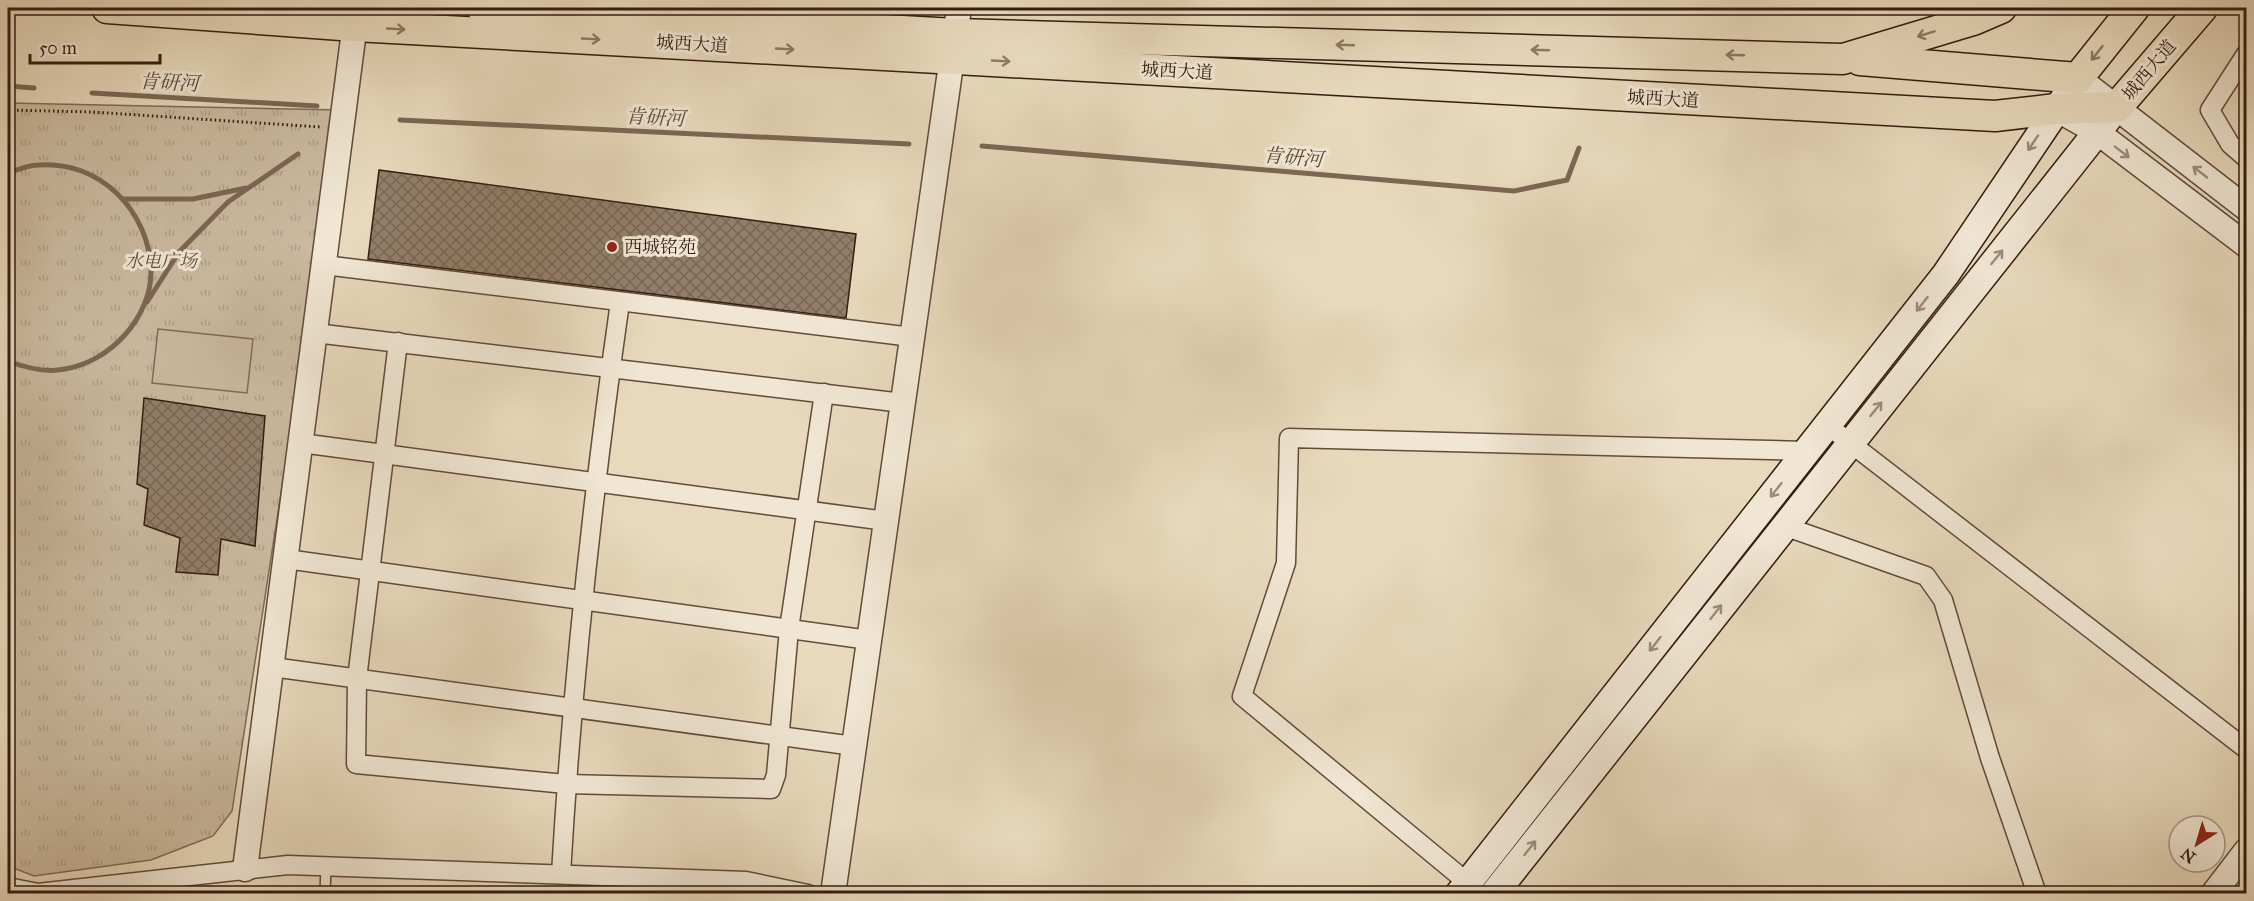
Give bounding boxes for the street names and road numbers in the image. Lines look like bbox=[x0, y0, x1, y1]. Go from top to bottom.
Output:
street label: 城西大道 bbox=[655, 31, 729, 57]
street label: 城西大道 bbox=[2117, 35, 2181, 105]
street label: 城西大道 bbox=[1140, 58, 1214, 84]
street label: 城西大道 bbox=[1626, 86, 1700, 112]

